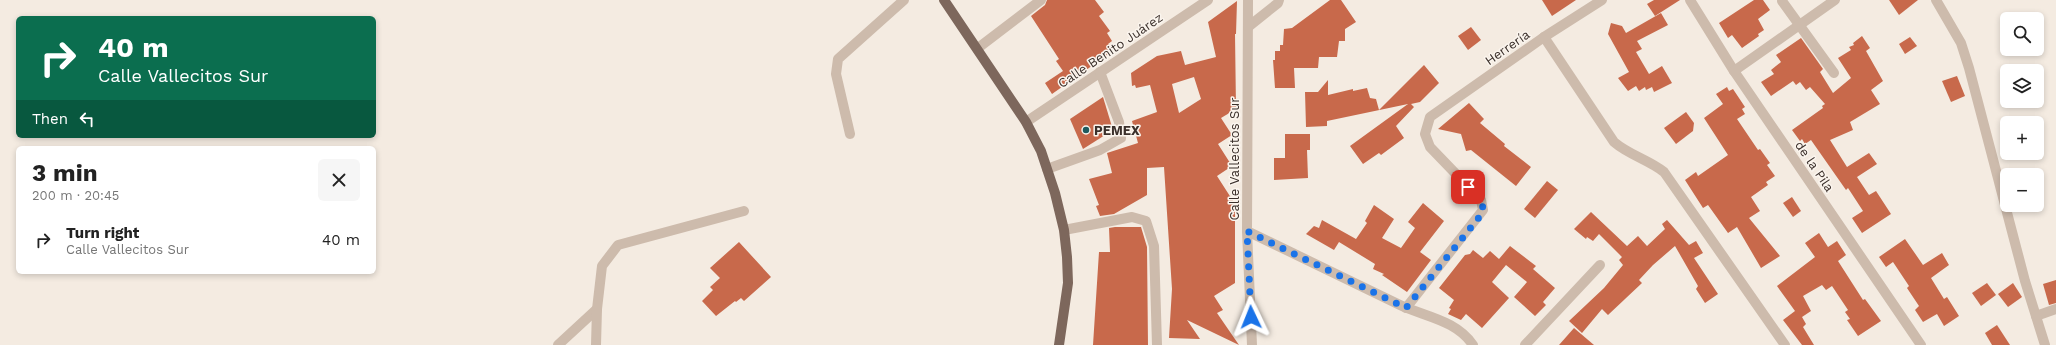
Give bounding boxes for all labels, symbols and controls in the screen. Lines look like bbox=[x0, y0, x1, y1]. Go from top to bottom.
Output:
street label: Calle Benito Juárez bbox=[1055, 10, 1166, 91]
map controls bbox=[2000, 12, 2044, 212]
button: search bbox=[2000, 12, 2044, 56]
street label: Herrería bbox=[1482, 26, 1533, 68]
text: 40 m bbox=[98, 31, 168, 64]
icon: right bbox=[32, 32, 84, 84]
button: layers bbox=[2000, 64, 2044, 108]
text: Calle Vallecitos Sur bbox=[98, 65, 268, 86]
street label: Calle Vallecitos Sur bbox=[1227, 97, 1242, 221]
icon: left bbox=[76, 108, 98, 130]
text: Then bbox=[32, 110, 68, 128]
button: + bbox=[2000, 116, 2044, 160]
place label: PEMEX bbox=[1094, 123, 1140, 138]
marker: PEMEX bbox=[1081, 125, 1091, 135]
street label: de la Pila bbox=[1792, 138, 1837, 195]
text: 3 min bbox=[32, 159, 98, 187]
button: close bbox=[318, 159, 360, 201]
button: − bbox=[2000, 168, 2044, 212]
pin bbox=[1451, 170, 1485, 204]
icon: arrive bbox=[1457, 176, 1479, 198]
text: 200 m · 20:45 bbox=[32, 188, 119, 203]
text: Turn right bbox=[66, 224, 139, 242]
icon: right bbox=[32, 229, 54, 251]
text: 40 m bbox=[322, 231, 360, 249]
text: Calle Vallecitos Sur bbox=[66, 242, 189, 257]
position arrow bbox=[1230, 296, 1272, 338]

